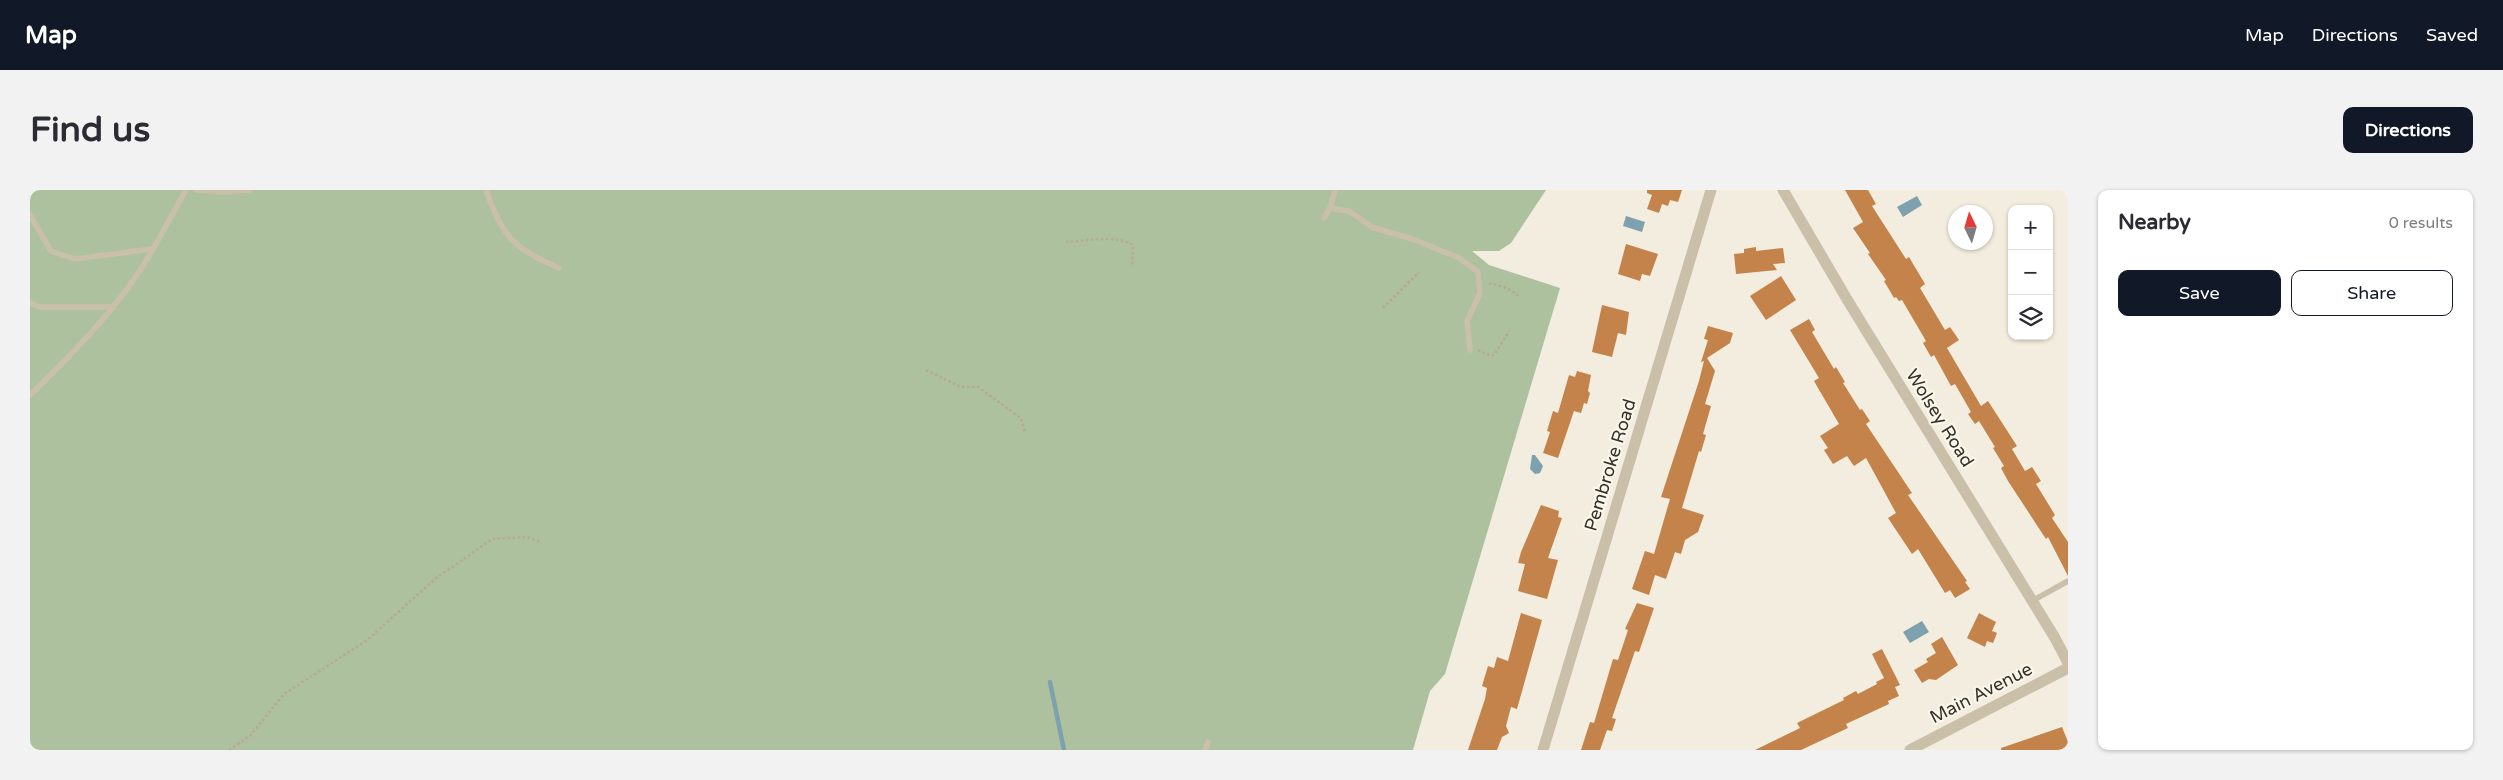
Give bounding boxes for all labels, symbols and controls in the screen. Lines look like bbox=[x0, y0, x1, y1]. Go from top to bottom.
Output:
text: Map bbox=[25, 21, 77, 50]
text: Map bbox=[2245, 24, 2284, 46]
text: Directions bbox=[2312, 24, 2398, 46]
text: Saved bbox=[2426, 24, 2478, 46]
button: Directions bbox=[2343, 107, 2473, 153]
text: Find us bbox=[30, 109, 150, 151]
north arrow bbox=[1948, 205, 1993, 250]
map controls bbox=[2008, 205, 2053, 340]
button: + bbox=[2008, 205, 2053, 250]
text: Nearby bbox=[2118, 210, 2191, 235]
text: 0 results bbox=[2389, 213, 2453, 233]
button: − bbox=[2008, 250, 2053, 295]
button: Save bbox=[2118, 270, 2281, 316]
button: Share bbox=[2291, 270, 2453, 316]
button: layers bbox=[2008, 295, 2053, 340]
street label: Wolsey Road bbox=[1901, 365, 1979, 471]
street label: Pembroke Road bbox=[1579, 396, 1641, 534]
street label: Main Avenue bbox=[1926, 658, 2036, 728]

